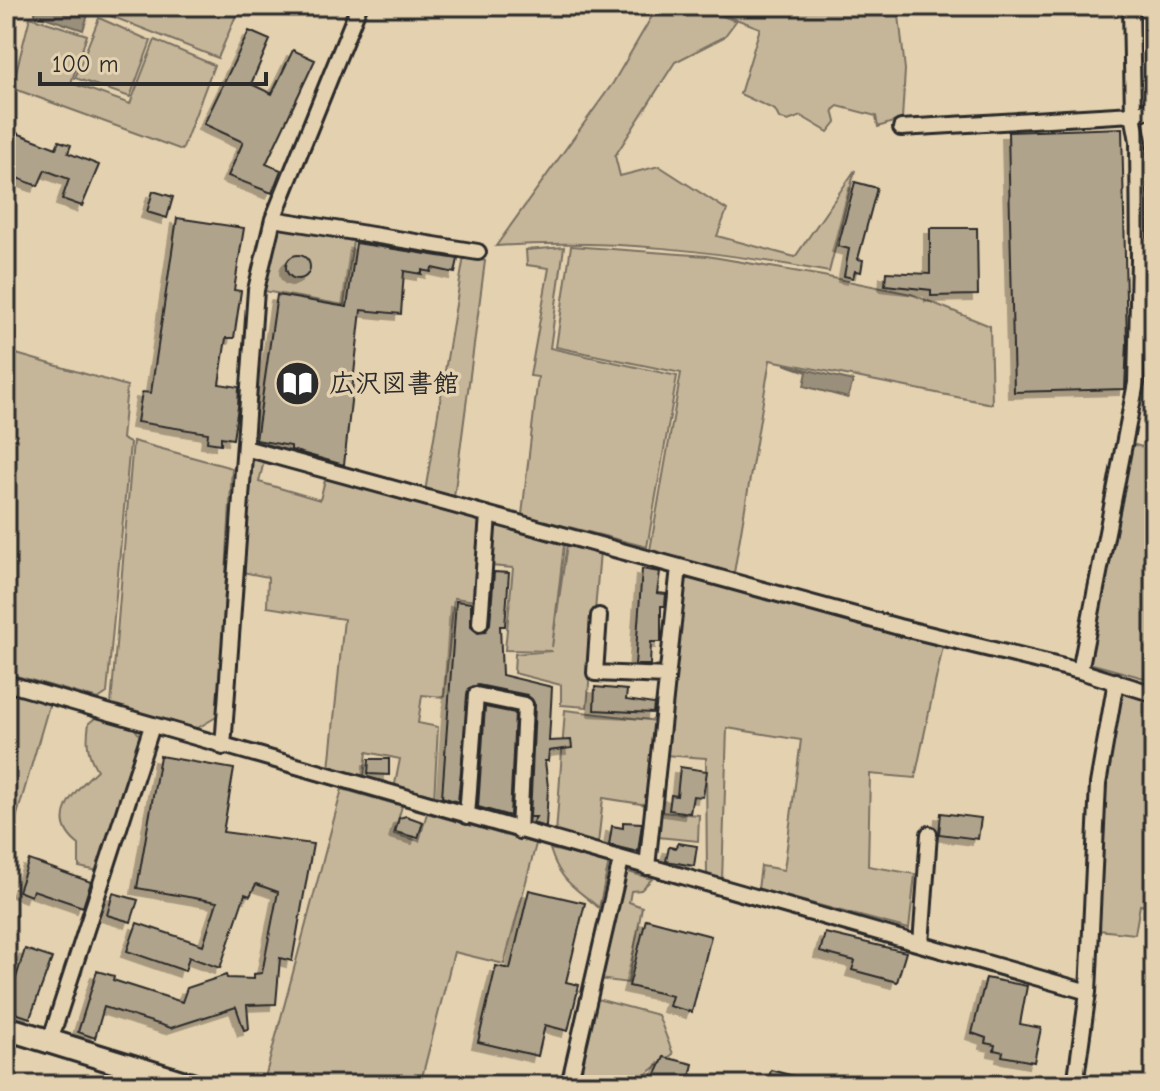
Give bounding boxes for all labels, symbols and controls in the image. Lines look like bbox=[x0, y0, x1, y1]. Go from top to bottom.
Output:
scale bar bbox=[40, 36, 266, 86]
text: 100 m bbox=[52, 50, 119, 78]
library icon: 広沢図書館 bbox=[274, 360, 322, 408]
place label: 広沢図書館 bbox=[329, 369, 459, 399]

